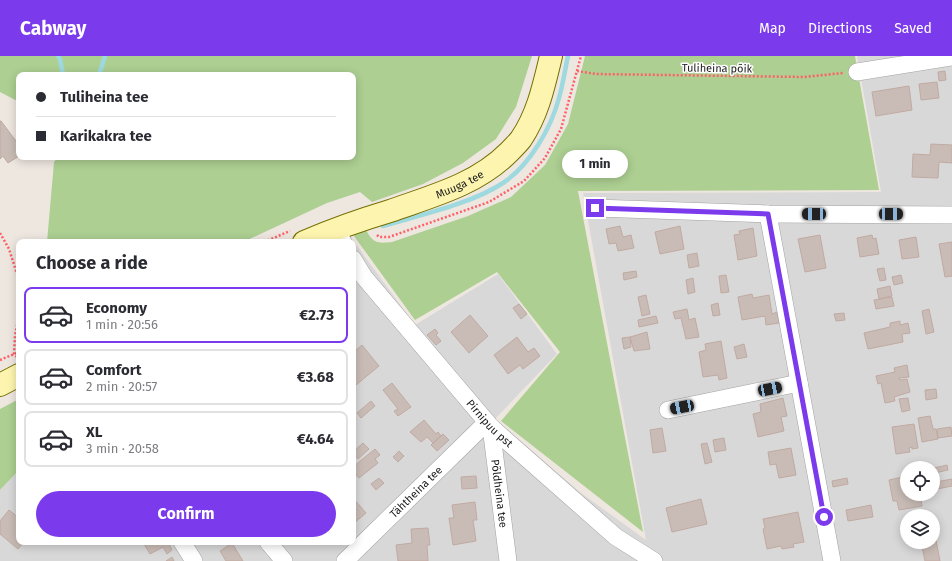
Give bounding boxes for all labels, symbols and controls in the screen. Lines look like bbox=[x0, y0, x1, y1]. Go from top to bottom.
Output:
text: Cabway bbox=[20, 17, 86, 40]
text: Map bbox=[759, 20, 786, 37]
text: Directions bbox=[808, 20, 872, 37]
text: Saved bbox=[894, 20, 932, 37]
street label: Tuliheina põik bbox=[682, 61, 753, 76]
text: Tuliheina tee bbox=[60, 88, 148, 106]
text: Karikakra tee bbox=[60, 127, 152, 145]
callout: 1 min bbox=[562, 150, 628, 178]
text: 1 min bbox=[579, 156, 611, 171]
street label: Muuga tee bbox=[434, 168, 486, 202]
route end bbox=[586, 199, 604, 217]
car bbox=[802, 208, 826, 220]
car bbox=[879, 208, 903, 220]
text: Choose a ride bbox=[36, 252, 148, 274]
icon: car bbox=[38, 297, 74, 333]
text: Economy bbox=[86, 299, 147, 317]
text: €2.73 bbox=[299, 306, 334, 324]
text: 1 min · 20:56 bbox=[86, 317, 158, 332]
icon: car bbox=[38, 359, 74, 395]
text: Comfort bbox=[86, 361, 142, 379]
text: €3.68 bbox=[297, 368, 334, 386]
text: 2 min · 20:57 bbox=[86, 379, 157, 394]
car bbox=[757, 381, 783, 397]
street label: Pirnipuu pst bbox=[464, 397, 515, 450]
car bbox=[669, 399, 695, 415]
icon: car bbox=[38, 421, 74, 457]
text: XL bbox=[86, 423, 102, 441]
text: €4.64 bbox=[297, 430, 334, 448]
text: 3 min · 20:58 bbox=[86, 441, 159, 456]
street label: Põldheina tee bbox=[488, 458, 510, 529]
map controls bbox=[900, 461, 940, 549]
button: locate bbox=[900, 461, 940, 501]
street label: Tähtheina tee bbox=[387, 464, 445, 521]
button: Confirm bbox=[36, 491, 336, 537]
route start bbox=[815, 508, 833, 526]
button: layers bbox=[900, 509, 940, 549]

